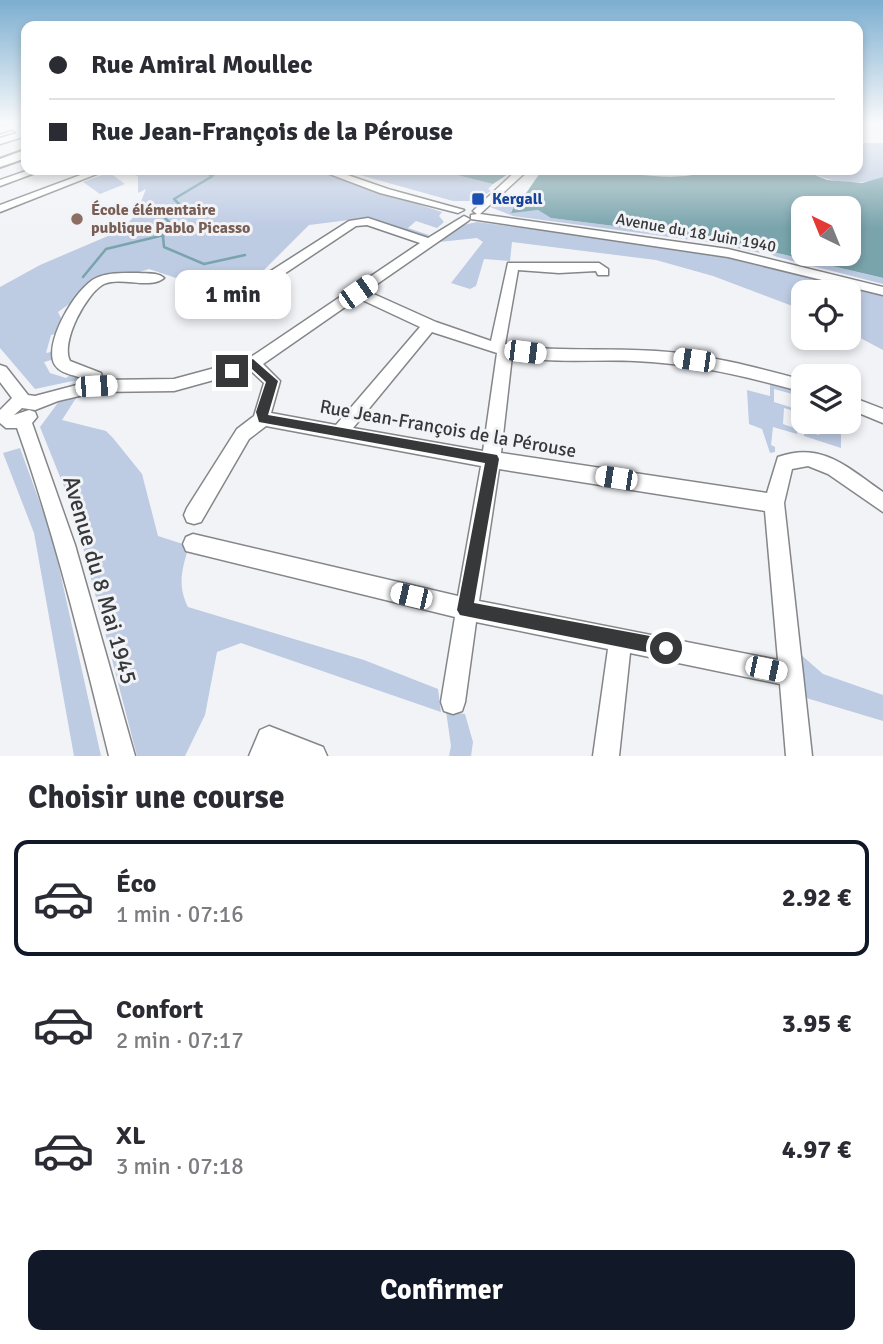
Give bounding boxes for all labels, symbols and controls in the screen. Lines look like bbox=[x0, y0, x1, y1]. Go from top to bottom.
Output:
text: Rue Amiral Moullec bbox=[91, 49, 313, 81]
text: Rue Jean-François de la Pérouse bbox=[91, 116, 453, 148]
place label: Kergall bbox=[492, 189, 543, 209]
marker: Kergall bbox=[470, 191, 486, 207]
north arrow bbox=[791, 196, 861, 266]
map controls bbox=[791, 196, 861, 434]
place label: École élémentaire publique Pablo Picasso bbox=[91, 200, 250, 238]
street label: Avenue du 18 Juin 1940 bbox=[614, 209, 778, 257]
marker: École élémentaire publique Pablo Picasso bbox=[69, 211, 85, 227]
callout: 1 min bbox=[174, 270, 290, 318]
car bbox=[335, 271, 382, 313]
text: 1 min bbox=[205, 280, 261, 309]
button: locate bbox=[791, 280, 861, 350]
car bbox=[503, 339, 548, 365]
car bbox=[672, 347, 717, 373]
route end bbox=[216, 355, 248, 387]
button: layers bbox=[791, 364, 861, 434]
car bbox=[75, 374, 118, 398]
street label: Rue Jean-François de la Pérouse bbox=[318, 395, 578, 463]
car bbox=[594, 464, 639, 492]
street label: Avenue du 8 Mai 1945 bbox=[56, 472, 144, 688]
car bbox=[389, 581, 434, 611]
route start bbox=[650, 632, 682, 664]
car bbox=[744, 654, 789, 684]
text: Choisir une course bbox=[28, 778, 285, 817]
icon: car bbox=[32, 867, 95, 930]
text: Éco bbox=[116, 868, 156, 900]
text: 2.92 € bbox=[782, 882, 851, 914]
text: 1 min · 07:16 bbox=[116, 900, 244, 929]
icon: car bbox=[32, 993, 95, 1056]
text: Confort bbox=[116, 994, 203, 1026]
text: 3.95 € bbox=[782, 1008, 851, 1040]
text: 2 min · 07:17 bbox=[116, 1026, 244, 1055]
icon: car bbox=[32, 1119, 95, 1182]
text: XL bbox=[116, 1120, 146, 1152]
text: 4.97 € bbox=[782, 1134, 851, 1166]
text: 3 min · 07:18 bbox=[116, 1152, 244, 1181]
button: Confirmer bbox=[28, 1250, 855, 1330]

